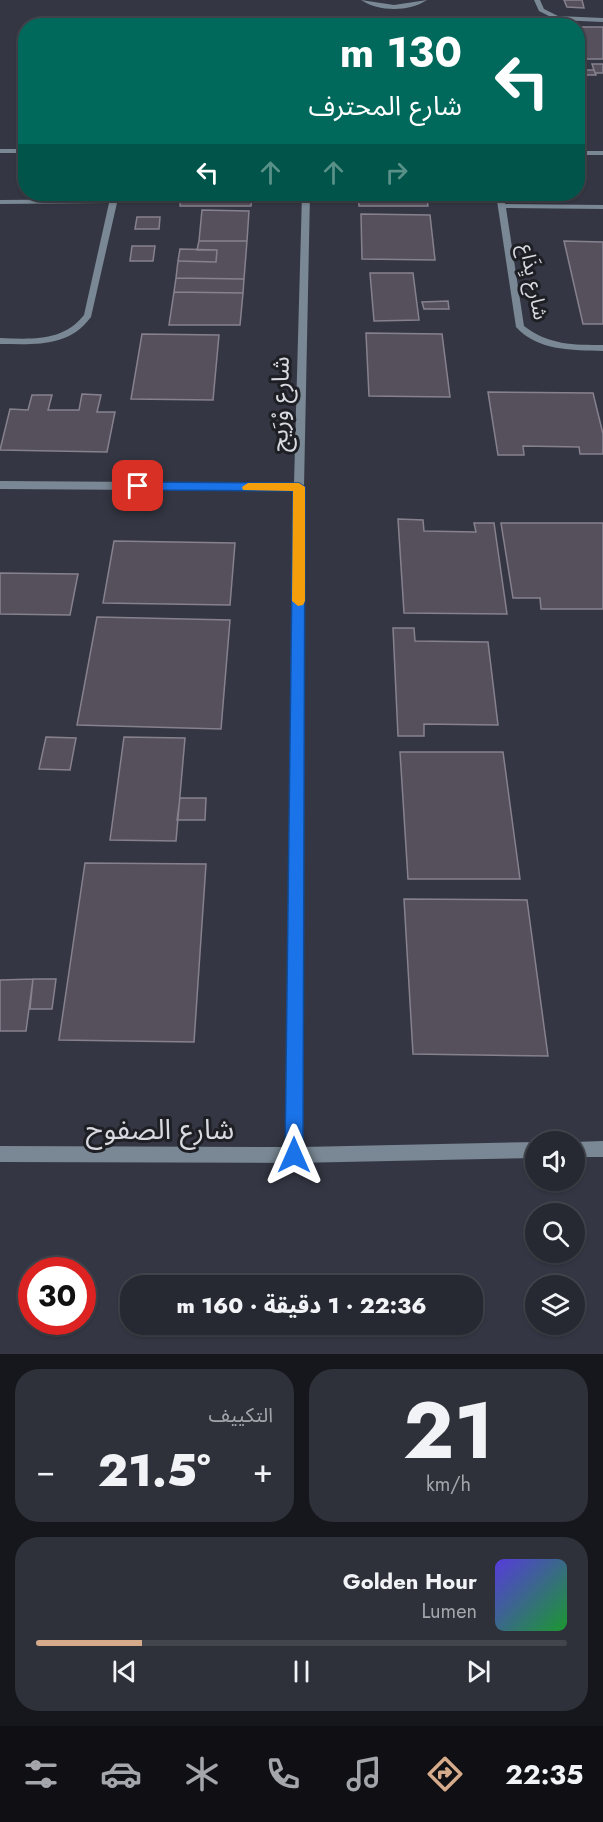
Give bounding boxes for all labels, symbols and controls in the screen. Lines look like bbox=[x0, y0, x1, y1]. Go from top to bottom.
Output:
text: 130 m bbox=[340, 22, 462, 83]
icon: left bbox=[483, 42, 561, 120]
text: شارع المحترف bbox=[309, 86, 462, 125]
icon: left bbox=[191, 156, 224, 189]
icon: ahead bbox=[254, 156, 287, 189]
icon: ahead bbox=[317, 156, 350, 189]
icon: right bbox=[380, 156, 413, 189]
street label: شارع يِذَاع bbox=[512, 242, 555, 322]
street label: شارع وْرَيج bbox=[261, 356, 298, 452]
pin bbox=[112, 460, 163, 511]
icon: arrive bbox=[121, 469, 154, 502]
street label: شارع الصفوح bbox=[86, 1109, 234, 1150]
position arrow bbox=[262, 1123, 326, 1187]
map controls bbox=[525, 1131, 585, 1335]
button: sound bbox=[525, 1131, 585, 1191]
button: search bbox=[525, 1203, 585, 1263]
speed limit sign: 30 bbox=[18, 1257, 96, 1335]
button: layers bbox=[525, 1275, 585, 1335]
text: 22:36 · 1 دقيقة · 160 m bbox=[176, 1289, 427, 1321]
text: 21 bbox=[403, 1375, 494, 1487]
text: التكييف bbox=[209, 1401, 273, 1430]
text: 21.5° bbox=[98, 1438, 211, 1503]
text: − bbox=[36, 1447, 55, 1494]
text: + bbox=[253, 1447, 273, 1494]
text: km/h bbox=[426, 1470, 471, 1499]
text: Golden Hour bbox=[343, 1565, 477, 1597]
text: Lumen bbox=[422, 1597, 477, 1626]
icon: previous bbox=[108, 1655, 141, 1688]
icon: pause bbox=[285, 1655, 318, 1688]
icon: next bbox=[462, 1655, 495, 1688]
icon: filters bbox=[20, 1753, 62, 1795]
icon: car bbox=[100, 1753, 142, 1795]
icon: climate bbox=[181, 1753, 223, 1795]
icon: phone bbox=[262, 1753, 304, 1795]
icon: music bbox=[343, 1753, 385, 1795]
icon: directions bbox=[424, 1753, 466, 1795]
text: 22:35 bbox=[505, 1755, 584, 1794]

